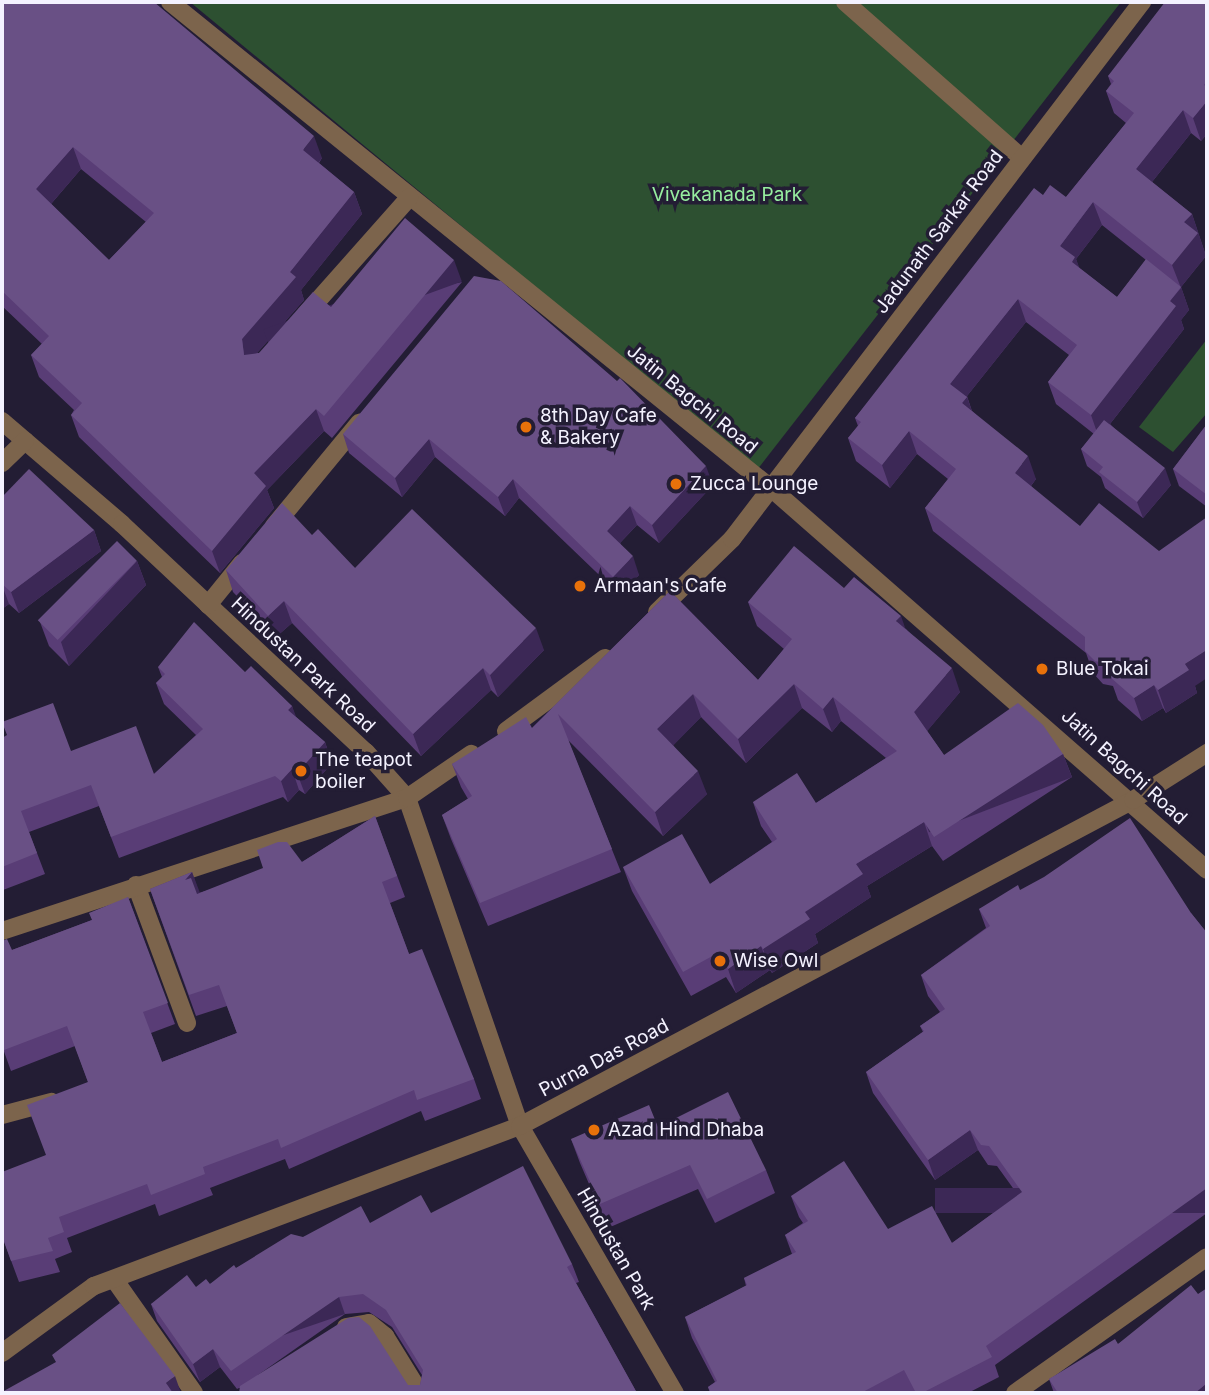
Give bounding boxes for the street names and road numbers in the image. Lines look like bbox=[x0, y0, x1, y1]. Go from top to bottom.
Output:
street label: Jadunath Sarkar Road bbox=[870, 146, 1008, 318]
street label: Jatin Bagchi Road bbox=[622, 339, 762, 459]
street label: Hindustan Park Road bbox=[226, 592, 380, 738]
street label: Jatin Bagchi Road bbox=[1056, 704, 1192, 830]
street label: Purna Das Road bbox=[535, 1014, 673, 1102]
street label: Hindustan Park bbox=[572, 1184, 660, 1314]

